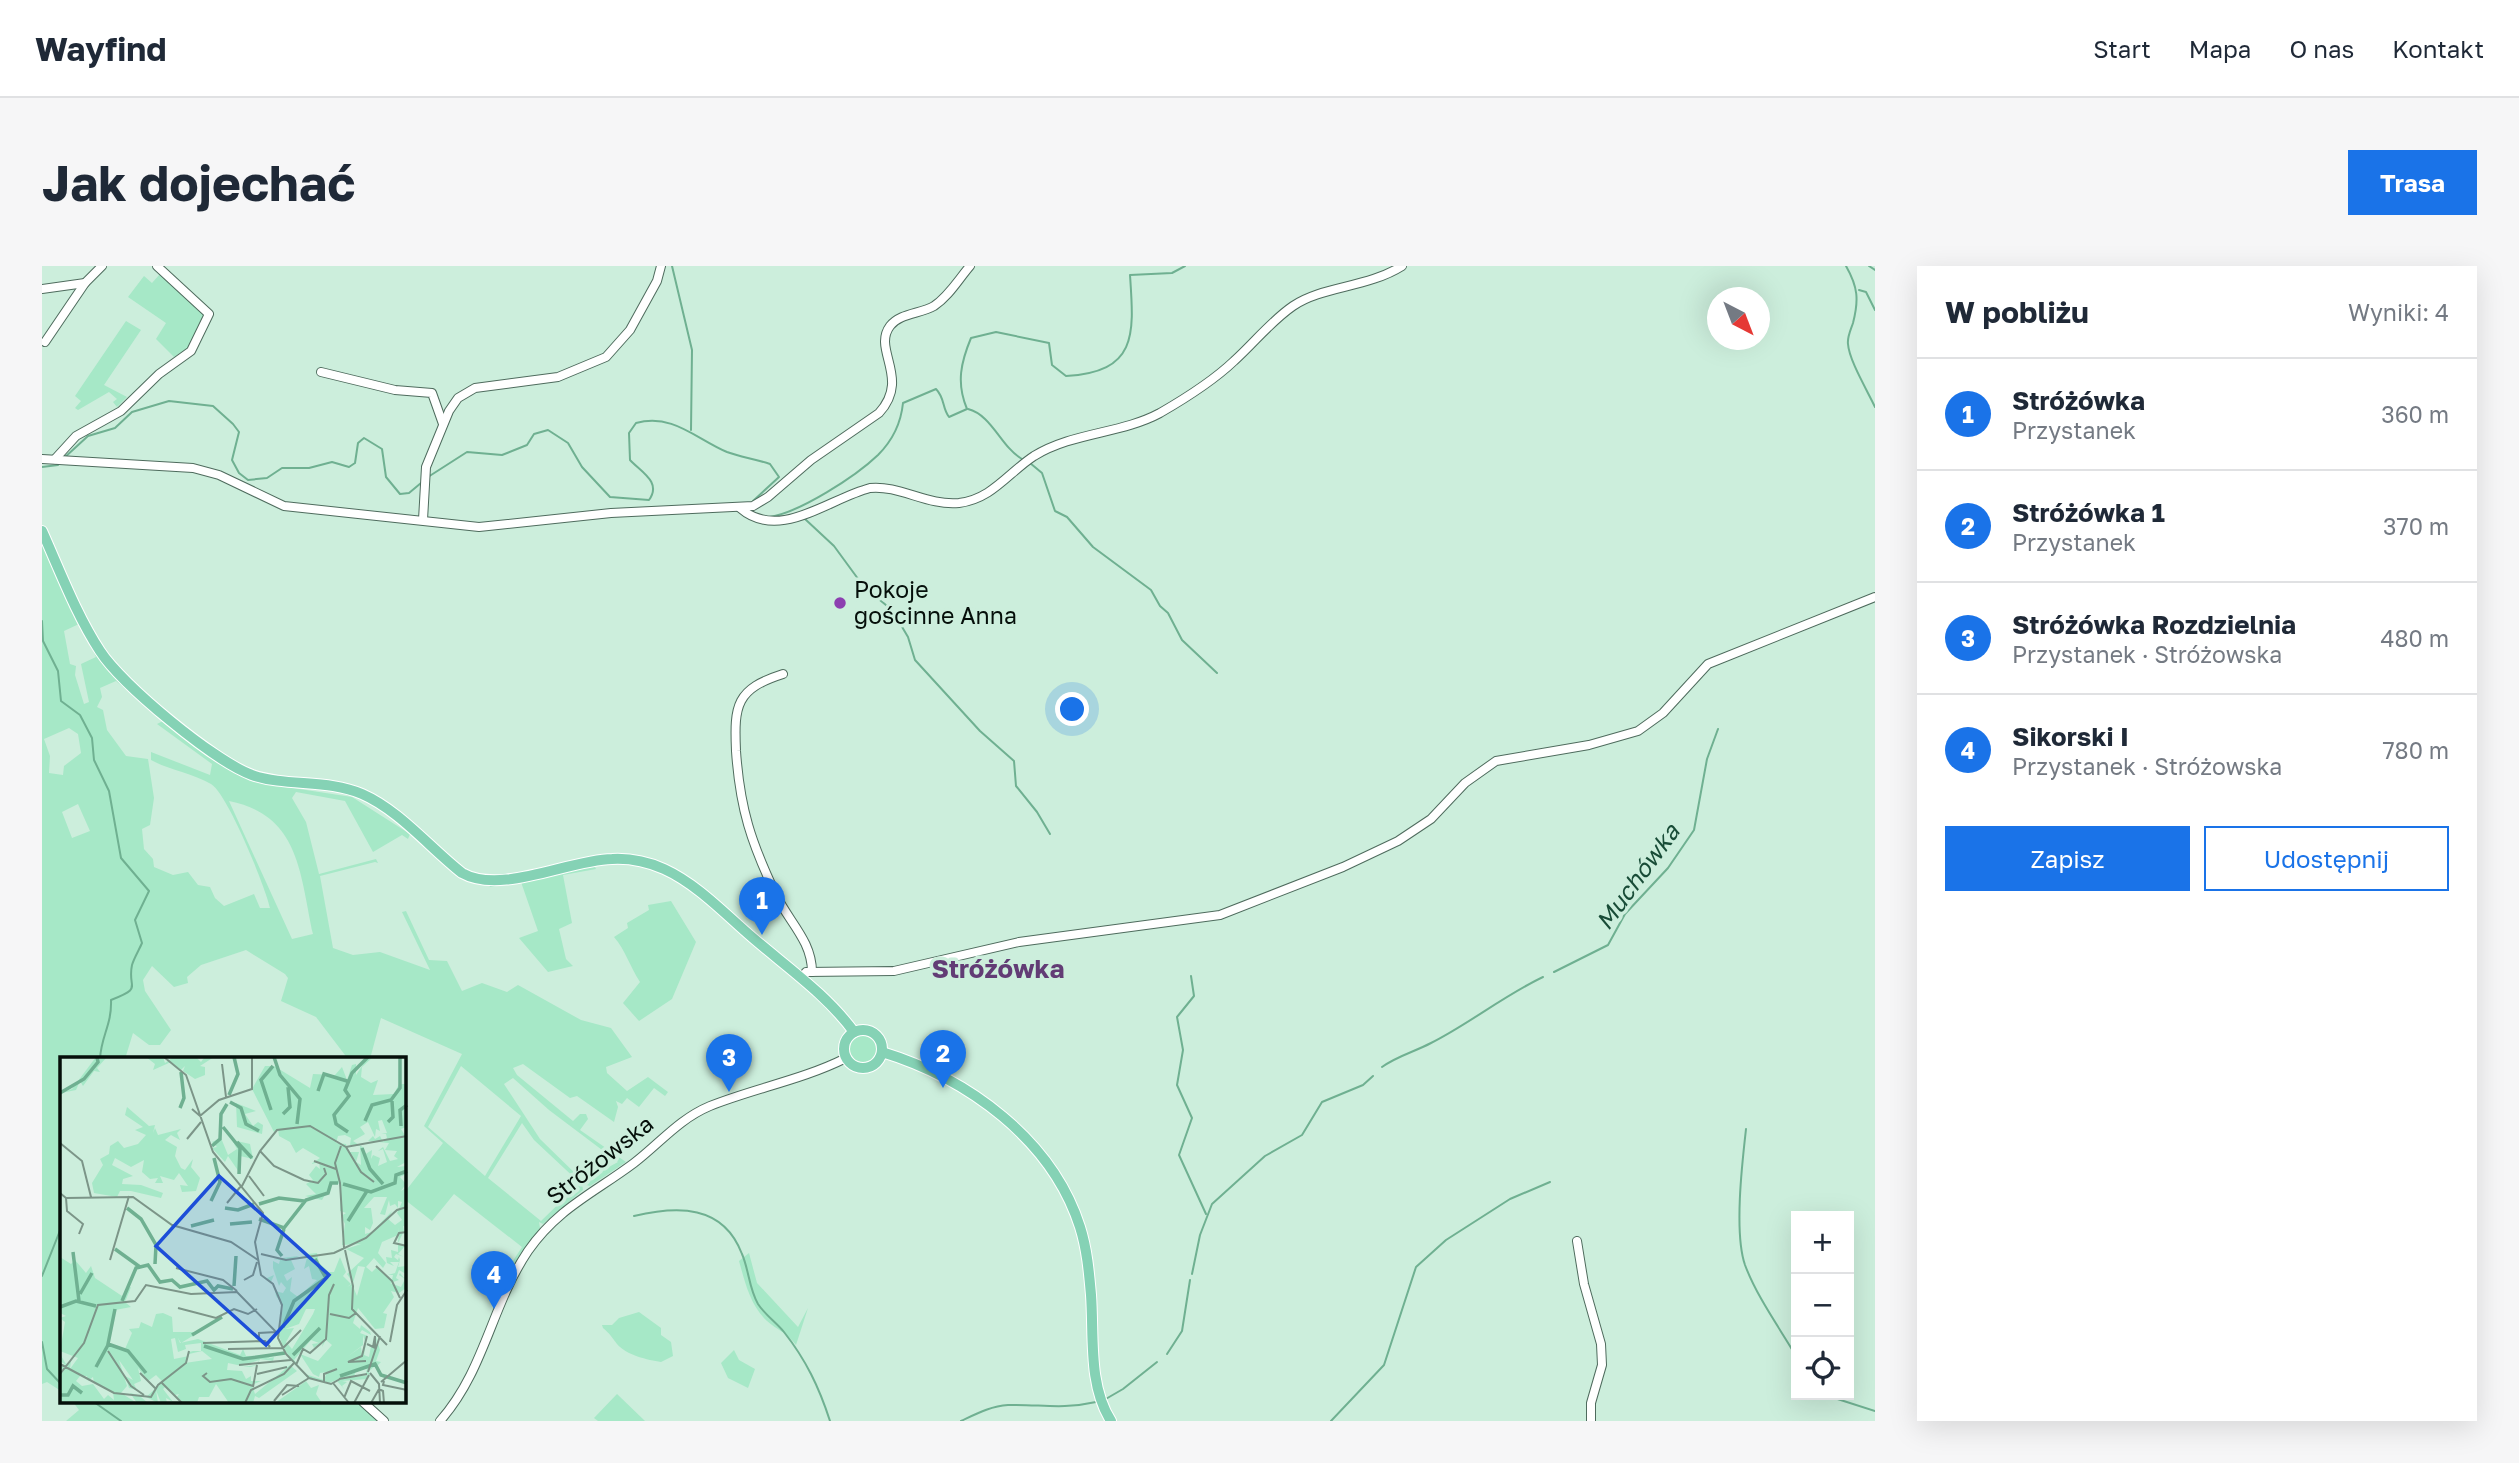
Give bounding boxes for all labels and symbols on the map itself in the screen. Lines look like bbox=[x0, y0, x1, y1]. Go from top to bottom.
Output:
north arrow bbox=[1707, 287, 1770, 350]
place label: Pokoje gościnne Anna bbox=[854, 575, 1017, 629]
marker: Pokoje gościnne Anna bbox=[832, 595, 848, 611]
your location bbox=[1055, 692, 1089, 726]
water label: Muchówka bbox=[1589, 816, 1686, 935]
pin: 1 bbox=[739, 877, 785, 935]
district label: Stróżówka bbox=[932, 953, 1065, 984]
pin: 2 bbox=[920, 1030, 966, 1088]
pin: 3 bbox=[706, 1034, 752, 1092]
inset map bbox=[60, 1057, 406, 1404]
street label: Stróżowska bbox=[540, 1109, 658, 1210]
pin: 4 bbox=[471, 1251, 517, 1309]

